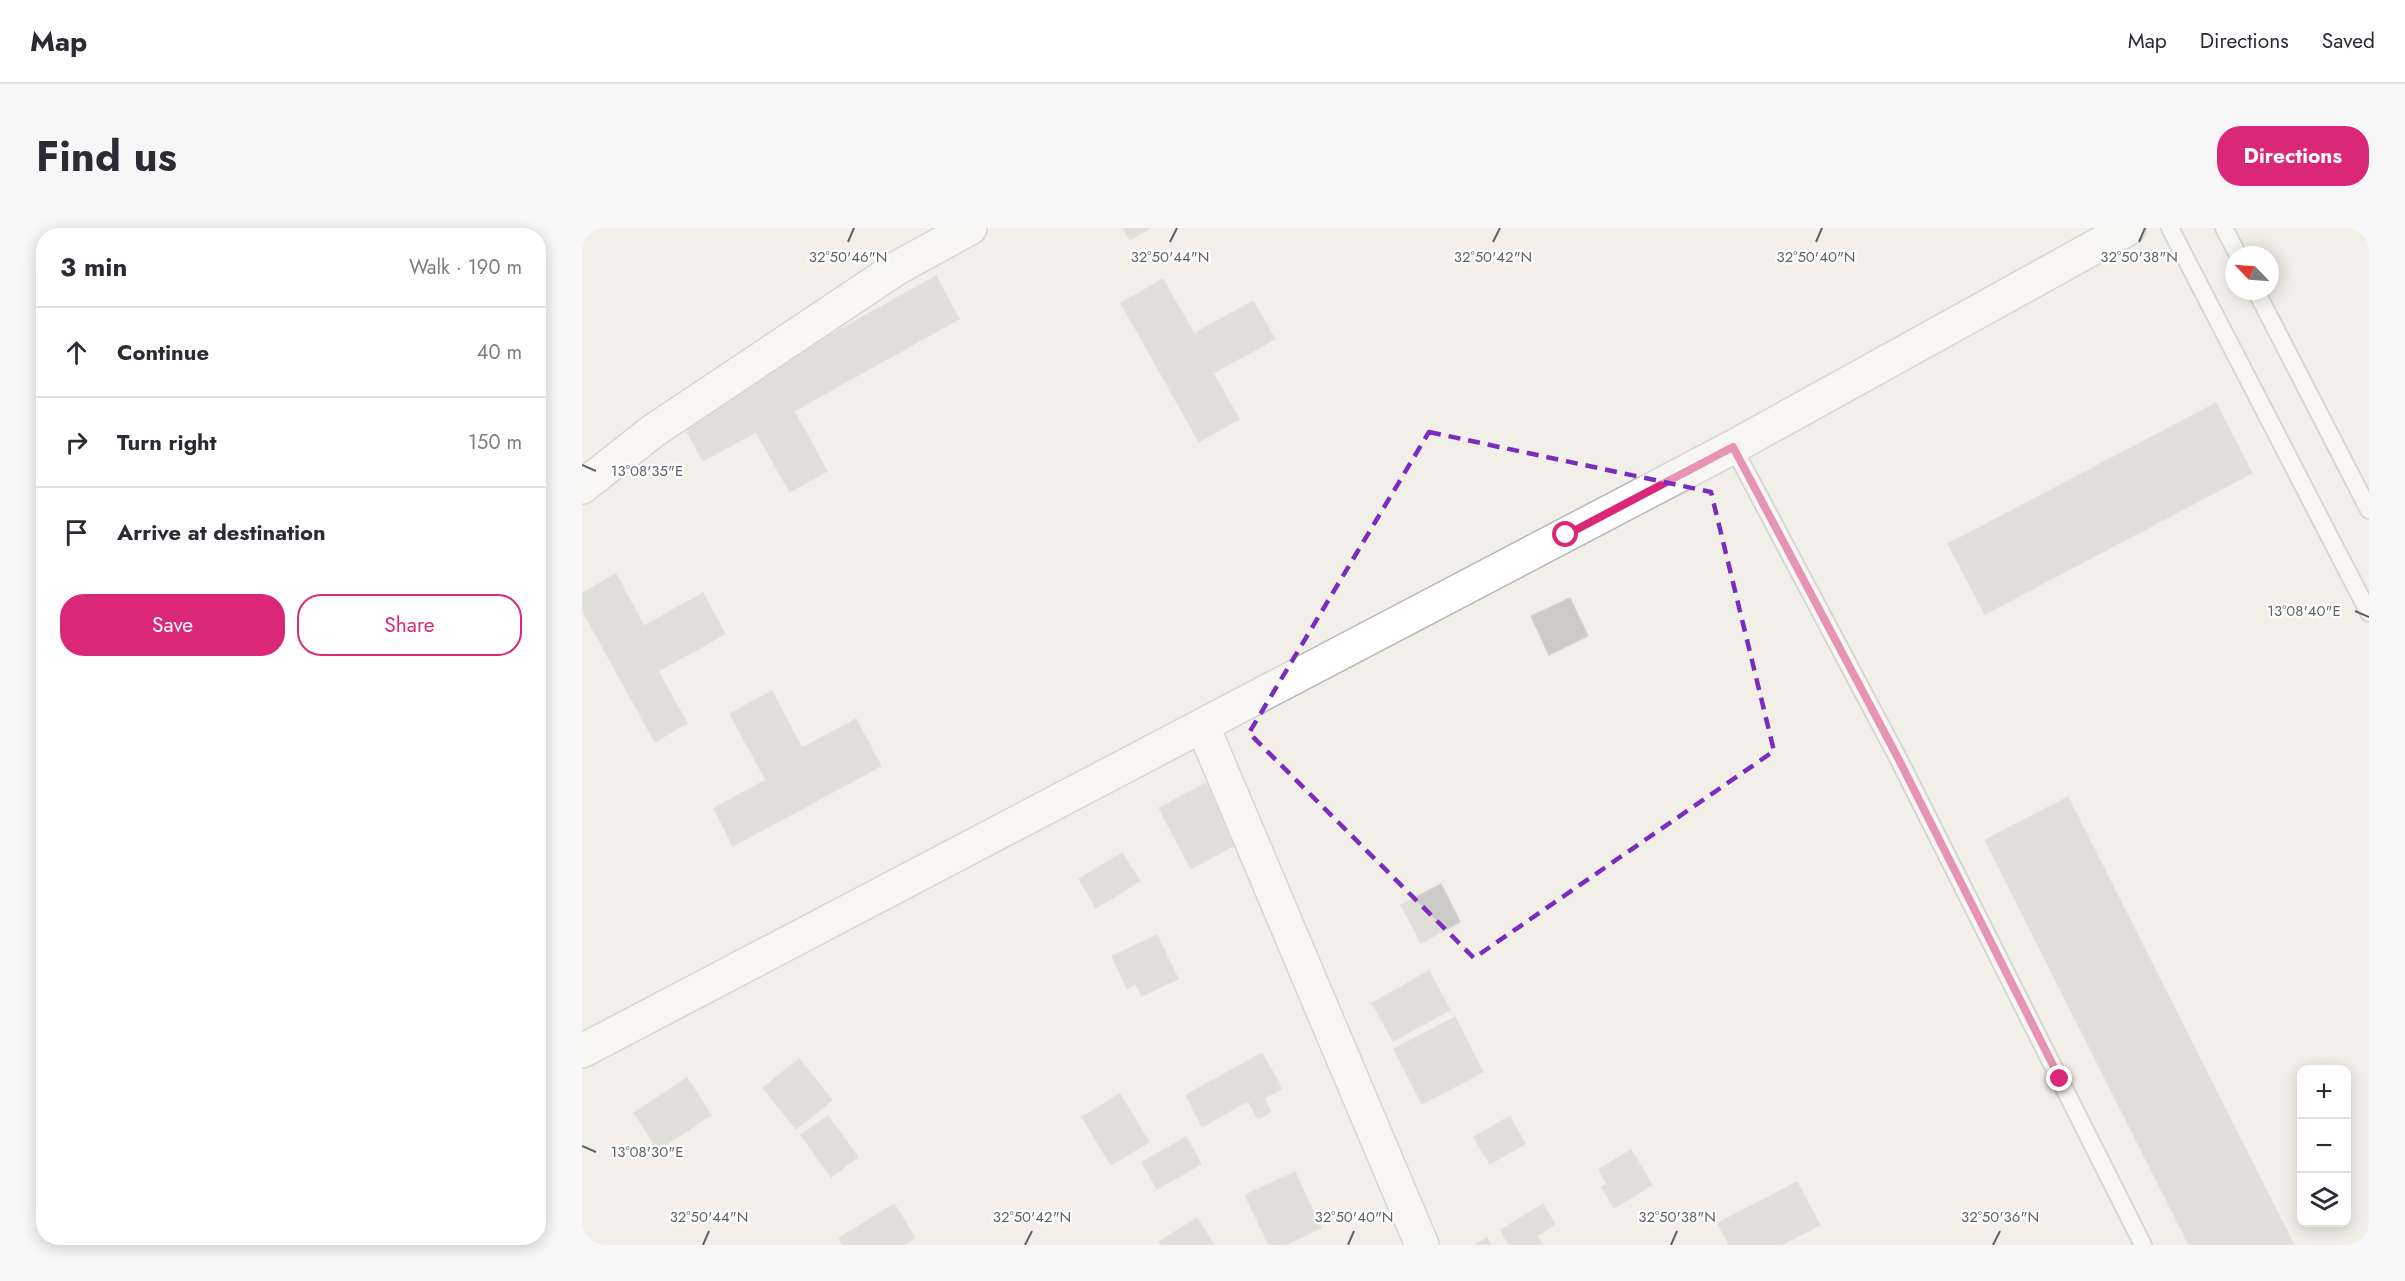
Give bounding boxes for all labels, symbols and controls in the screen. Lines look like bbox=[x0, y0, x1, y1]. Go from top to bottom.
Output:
text: Map bbox=[30, 21, 87, 62]
text: Map bbox=[2128, 26, 2167, 56]
text: Directions bbox=[2200, 26, 2289, 56]
text: Saved bbox=[2322, 26, 2375, 56]
text: Find us bbox=[36, 126, 177, 187]
button: Directions bbox=[2217, 126, 2369, 186]
text: 32°50'46"N bbox=[809, 246, 887, 268]
text: 32°50'44"N bbox=[1131, 246, 1209, 268]
text: 32°50'42"N bbox=[1454, 246, 1532, 268]
text: 32°50'40"N bbox=[1777, 246, 1855, 268]
text: 32°50'38"N bbox=[2100, 246, 2178, 268]
north arrow bbox=[2225, 246, 2279, 300]
text: 3 min bbox=[60, 248, 127, 286]
text: Walk · 190 m bbox=[409, 253, 522, 282]
icon: ahead bbox=[60, 336, 93, 369]
text: Continue bbox=[117, 336, 209, 368]
text: 40 m bbox=[477, 338, 522, 367]
icon: right bbox=[60, 426, 93, 459]
text: Turn right bbox=[117, 426, 217, 458]
text: 150 m bbox=[468, 428, 522, 457]
text: 13°08'35"E bbox=[611, 460, 683, 482]
icon: arrive bbox=[60, 516, 93, 549]
text: Arrive at destination bbox=[117, 516, 326, 548]
route start bbox=[1552, 521, 1578, 547]
button: Save bbox=[60, 594, 285, 656]
button: Share bbox=[297, 594, 522, 656]
text: 13°08'40"E bbox=[2267, 600, 2341, 622]
route end bbox=[2046, 1065, 2072, 1091]
map controls bbox=[2297, 1065, 2351, 1227]
button: + bbox=[2297, 1065, 2351, 1119]
button: − bbox=[2297, 1119, 2351, 1173]
text: 13°08'30"E bbox=[611, 1141, 684, 1163]
button: layers bbox=[2297, 1173, 2351, 1227]
text: 32°50'44"N bbox=[670, 1206, 748, 1228]
text: 32°50'42"N bbox=[993, 1206, 1071, 1228]
text: 32°50'40"N bbox=[1315, 1206, 1393, 1228]
text: 32°50'38"N bbox=[1638, 1206, 1716, 1228]
text: 32°50'36"N bbox=[1961, 1206, 2039, 1228]

